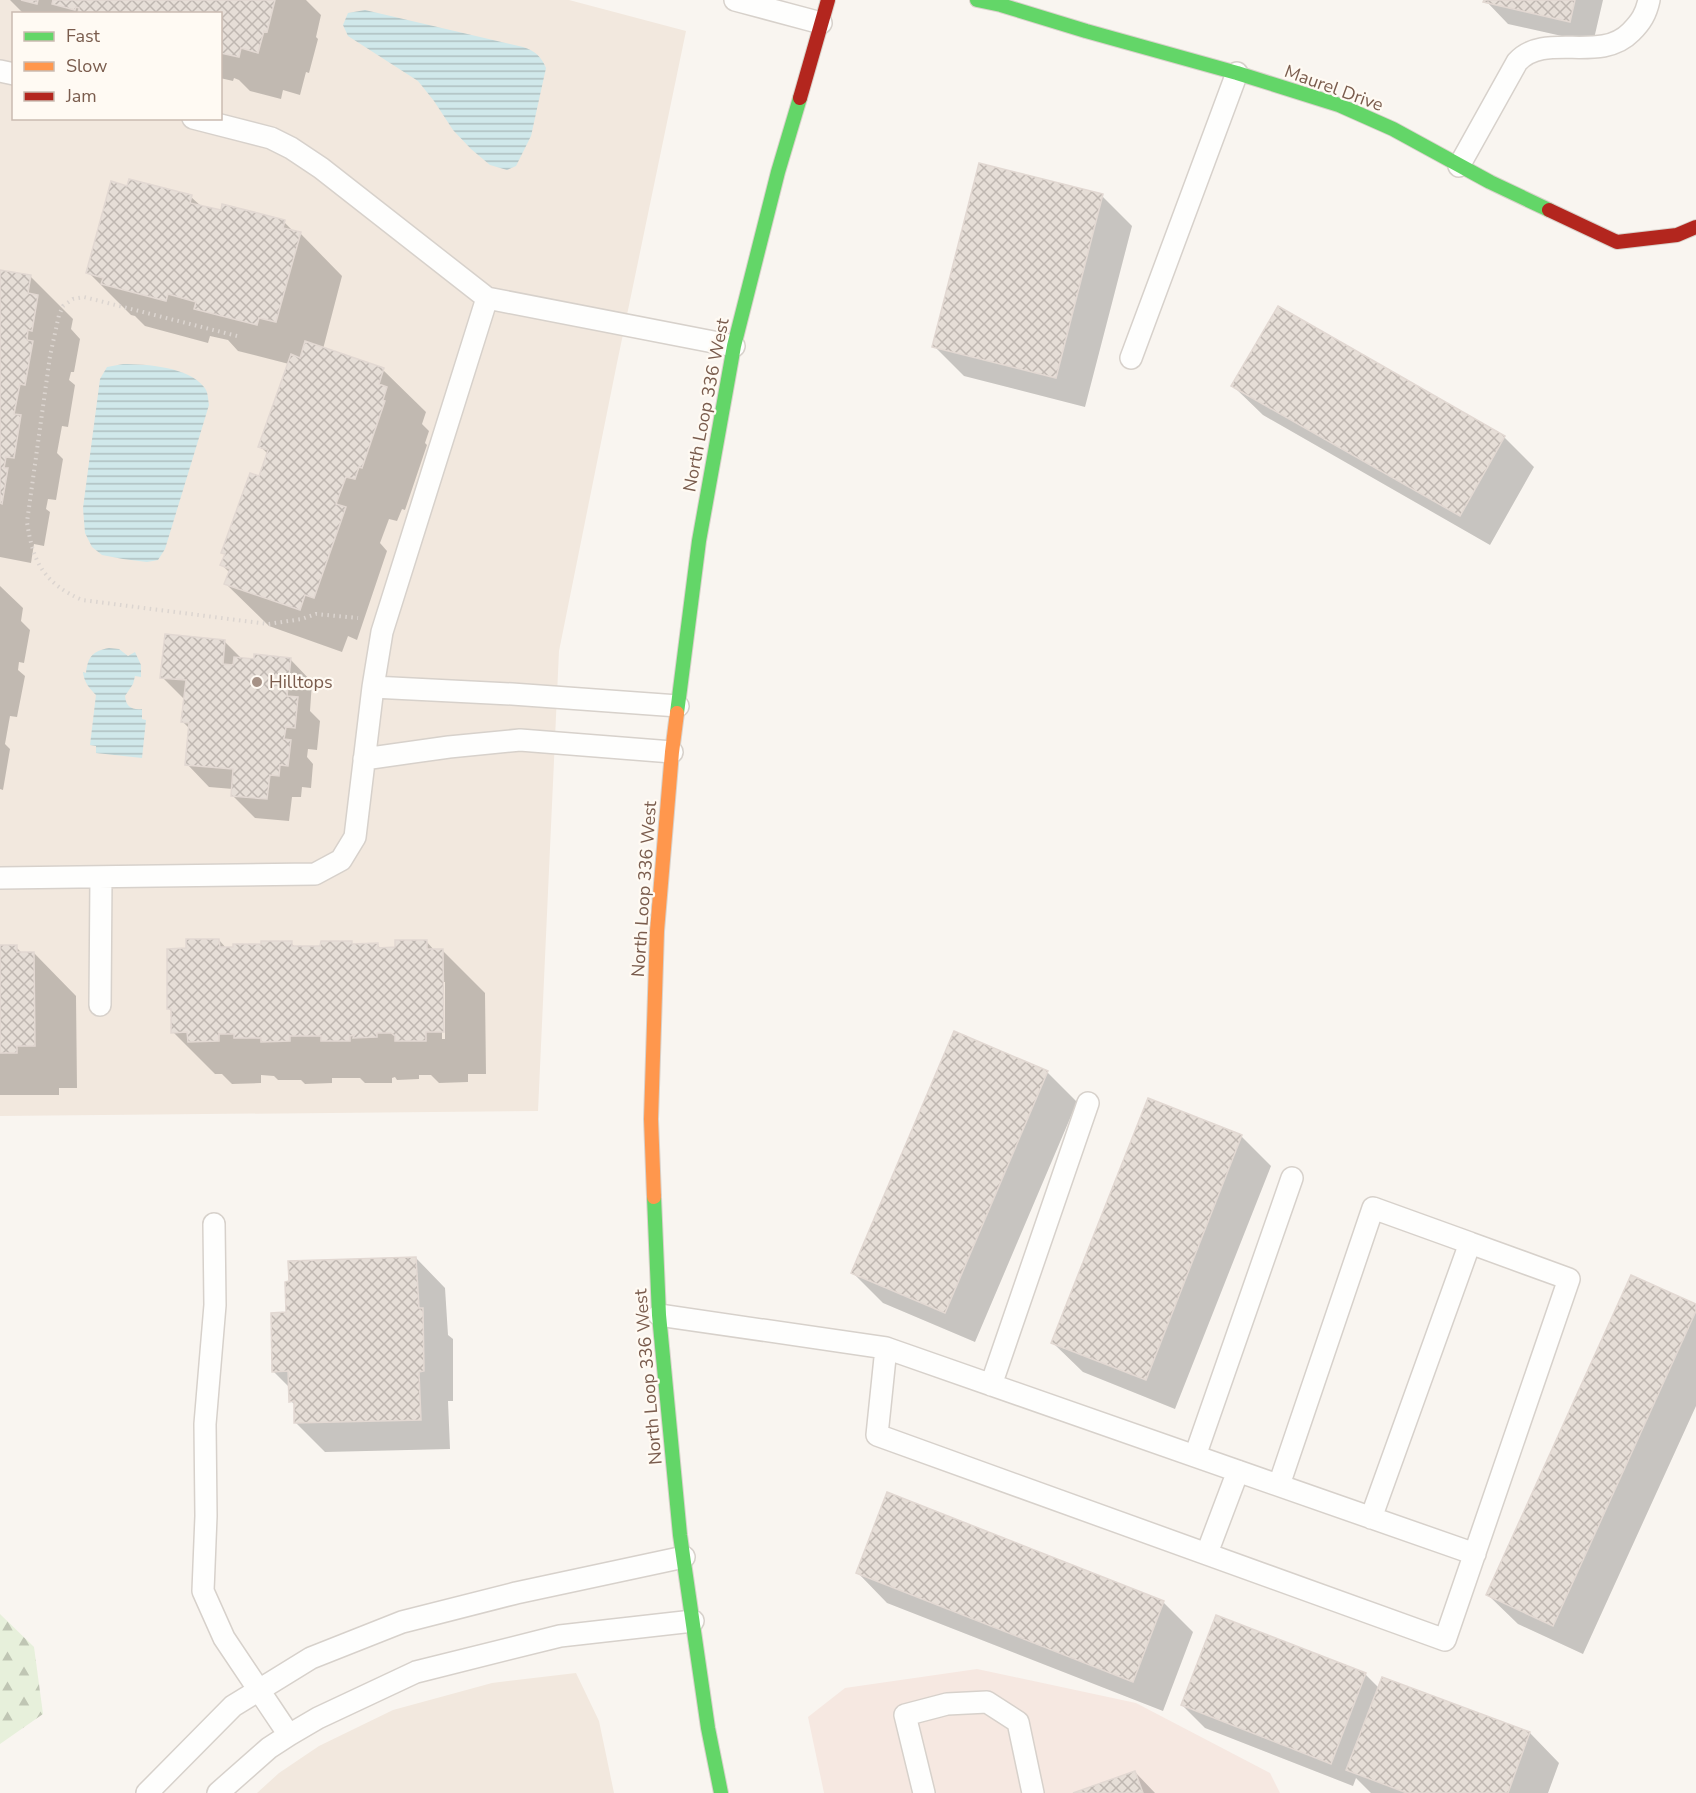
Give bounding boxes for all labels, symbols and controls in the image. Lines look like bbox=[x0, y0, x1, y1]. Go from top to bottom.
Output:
legend bbox=[12, 12, 222, 120]
text: Fast bbox=[66, 24, 101, 48]
text: Slow bbox=[66, 54, 107, 78]
street label: Maurel Drive bbox=[1281, 59, 1387, 117]
text: Jam bbox=[65, 84, 97, 108]
street label: North Loop 336 West bbox=[677, 315, 735, 494]
place label: Hilltops bbox=[269, 670, 333, 694]
marker: Hilltops bbox=[250, 675, 264, 689]
street label: North Loop 336 West bbox=[626, 799, 662, 978]
street label: North Loop 336 West bbox=[628, 1287, 668, 1466]

